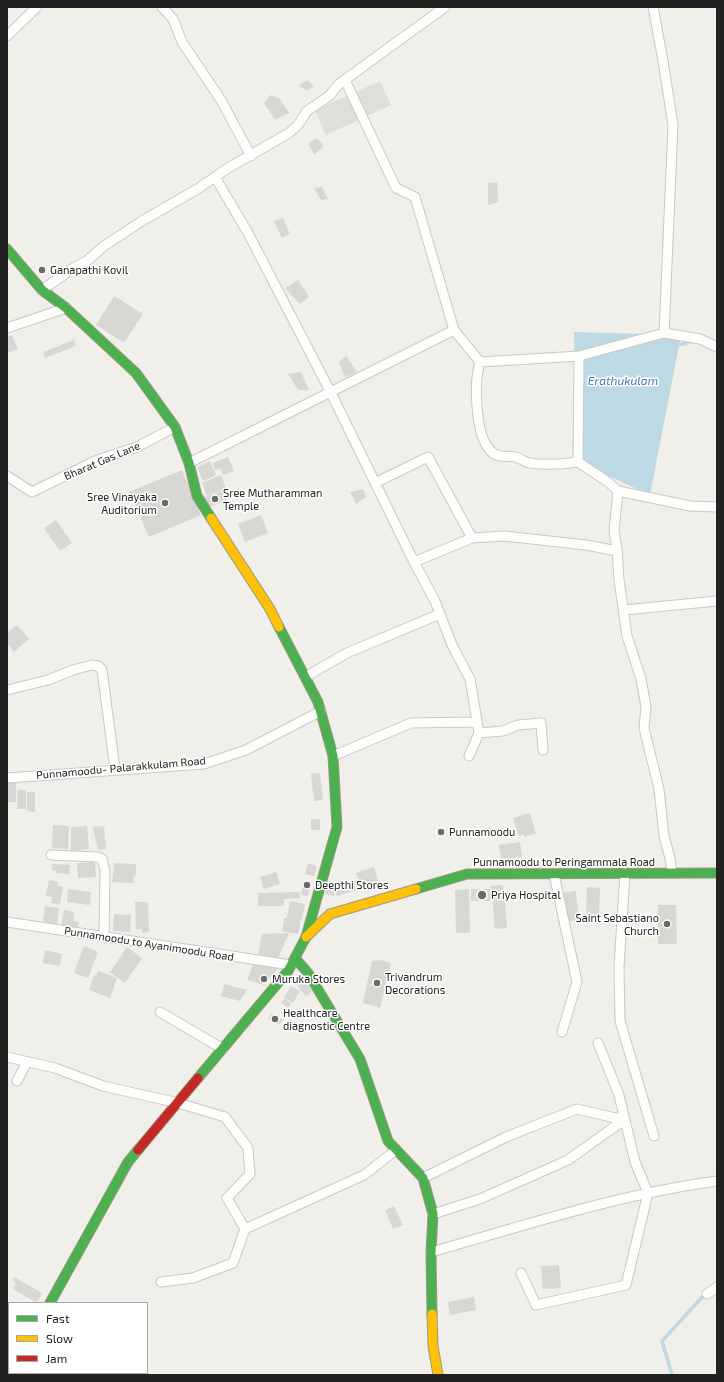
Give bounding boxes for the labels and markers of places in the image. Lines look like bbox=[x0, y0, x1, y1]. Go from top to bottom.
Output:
place label: Ganapathi Kovil bbox=[50, 263, 128, 277]
marker: Ganapathi Kovil bbox=[37, 265, 47, 275]
place label: Sree Mutharamman Temple bbox=[223, 486, 322, 512]
place label: Sree Vinayaka Auditorium bbox=[87, 490, 157, 516]
marker: Sree Mutharamman Temple bbox=[210, 494, 220, 504]
marker: Sree Vinayaka Auditorium bbox=[160, 498, 170, 508]
place label: Punnamoodu bbox=[449, 825, 515, 839]
marker: Punnamoodu bbox=[436, 827, 446, 837]
place label: Deepthi Stores bbox=[315, 878, 389, 892]
marker: Deepthi Stores bbox=[302, 880, 312, 890]
place label: Priya Hospital bbox=[491, 888, 561, 902]
marker: Priya Hospital bbox=[476, 889, 488, 901]
place label: Saint Sebastiano Church bbox=[575, 911, 659, 937]
marker: Saint Sebastiano Church bbox=[662, 919, 672, 929]
place label: Trivandrum Decorations bbox=[385, 970, 445, 996]
place label: Muruka Stores bbox=[272, 972, 345, 986]
marker: Muruka Stores bbox=[259, 974, 269, 984]
marker: Trivandrum Decorations bbox=[372, 978, 382, 988]
place label: Healthcare diagnostic Centre bbox=[283, 1006, 370, 1032]
marker: Healthcare diagnostic Centre bbox=[270, 1014, 280, 1024]

